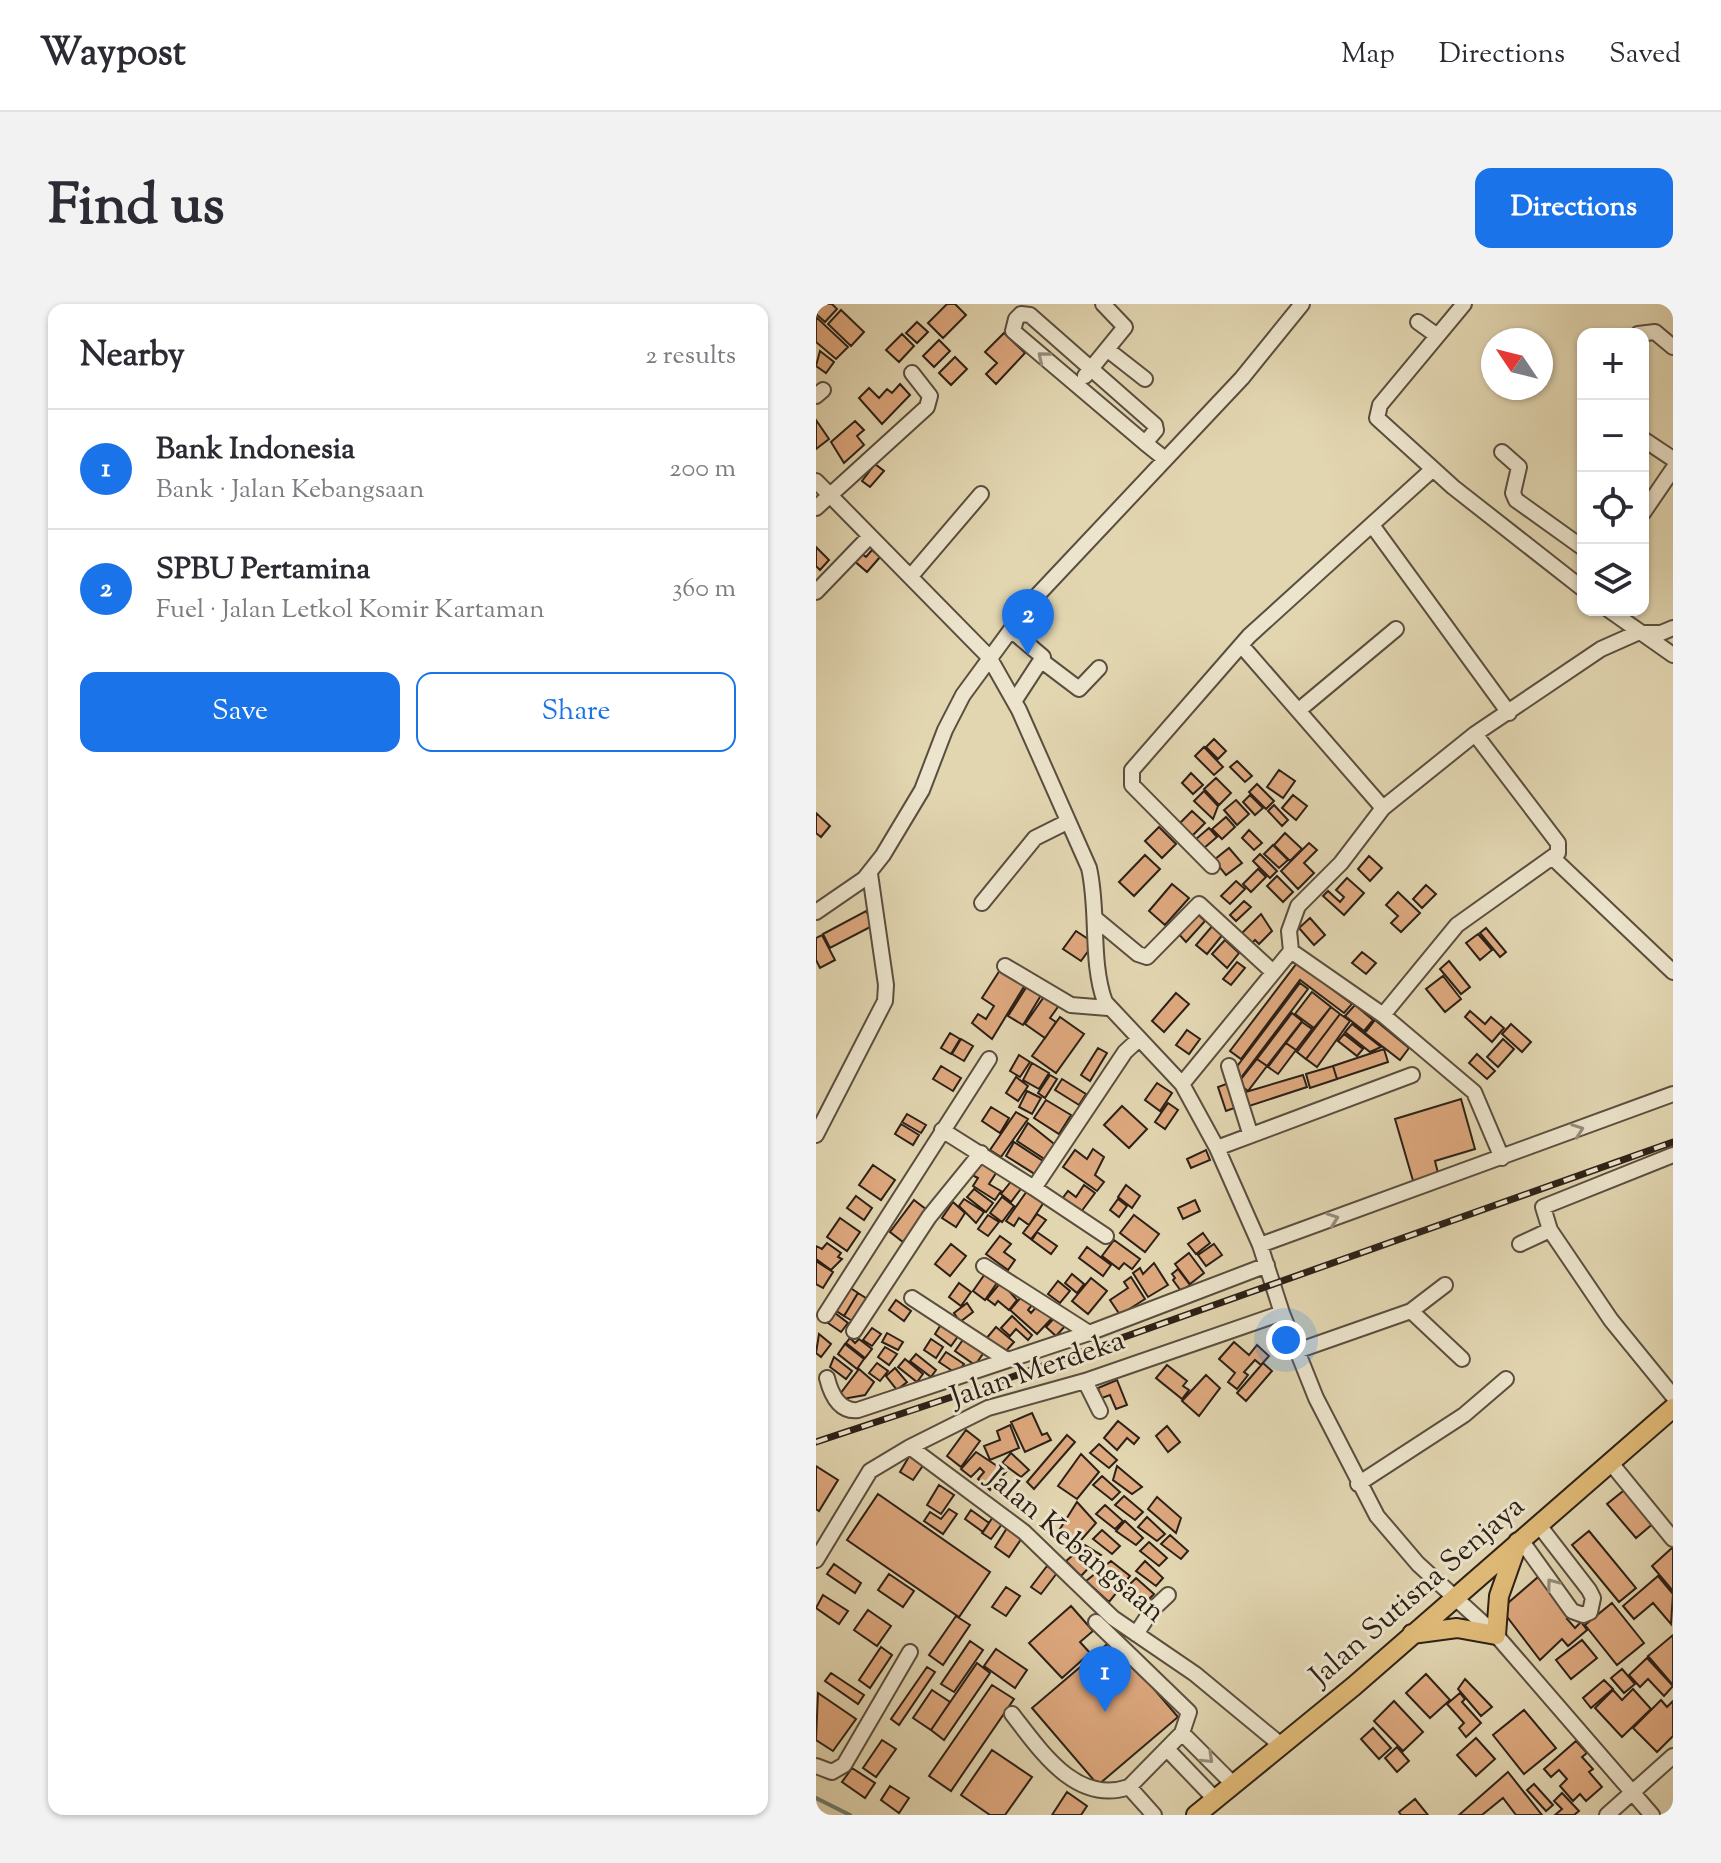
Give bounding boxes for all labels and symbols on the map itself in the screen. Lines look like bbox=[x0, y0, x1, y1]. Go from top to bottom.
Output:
north arrow bbox=[1481, 328, 1553, 400]
one-way arrow bbox=[1038, 352, 1053, 367]
pin: 2 bbox=[1002, 589, 1054, 655]
one-way arrow bbox=[1570, 1123, 1584, 1140]
one-way arrow bbox=[1325, 1212, 1339, 1228]
street label: Jalan Merdeka bbox=[943, 1320, 1131, 1421]
your location bbox=[1266, 1320, 1306, 1360]
street label: Jalan Kebangsaan bbox=[974, 1457, 1174, 1634]
street label: Jalan Sutisna Senjaya bbox=[1300, 1486, 1535, 1699]
one-way arrow bbox=[1547, 1578, 1561, 1593]
pin: 1 bbox=[1079, 1646, 1131, 1712]
one-way arrow bbox=[1199, 1749, 1213, 1764]

